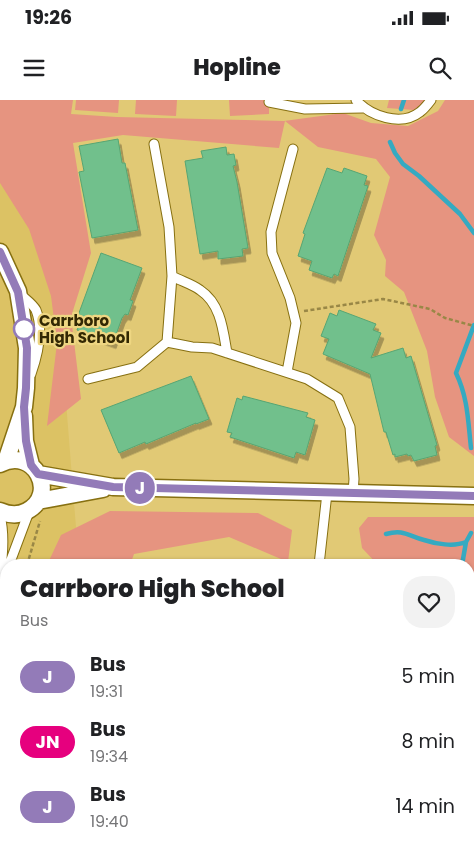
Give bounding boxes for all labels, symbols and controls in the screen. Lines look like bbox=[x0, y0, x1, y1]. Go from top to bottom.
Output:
text: 19:26 bbox=[25, 4, 72, 31]
text: Hopline bbox=[193, 52, 281, 83]
icon: menu bbox=[20, 54, 48, 82]
icon: search bbox=[426, 54, 454, 82]
place label: Carrboro High School bbox=[39, 310, 130, 348]
marker: Carrboro High School bbox=[13, 318, 35, 340]
line badge: J bbox=[124, 472, 156, 504]
text: J bbox=[135, 475, 145, 500]
text: Carrboro High School bbox=[20, 572, 285, 605]
button: heart bbox=[403, 576, 455, 628]
text: Bus bbox=[20, 609, 48, 632]
text: Bus bbox=[90, 651, 126, 678]
text: 5 min bbox=[402, 663, 455, 690]
text: J bbox=[42, 664, 53, 689]
text: 19:31 bbox=[90, 680, 123, 703]
text: Bus bbox=[90, 716, 126, 743]
text: 8 min bbox=[402, 728, 455, 755]
text: JN bbox=[36, 729, 59, 754]
text: 19:34 bbox=[90, 745, 128, 768]
text: Bus bbox=[90, 781, 126, 808]
text: 14 min bbox=[395, 793, 455, 820]
text: J bbox=[42, 794, 53, 819]
text: 19:40 bbox=[90, 810, 129, 833]

